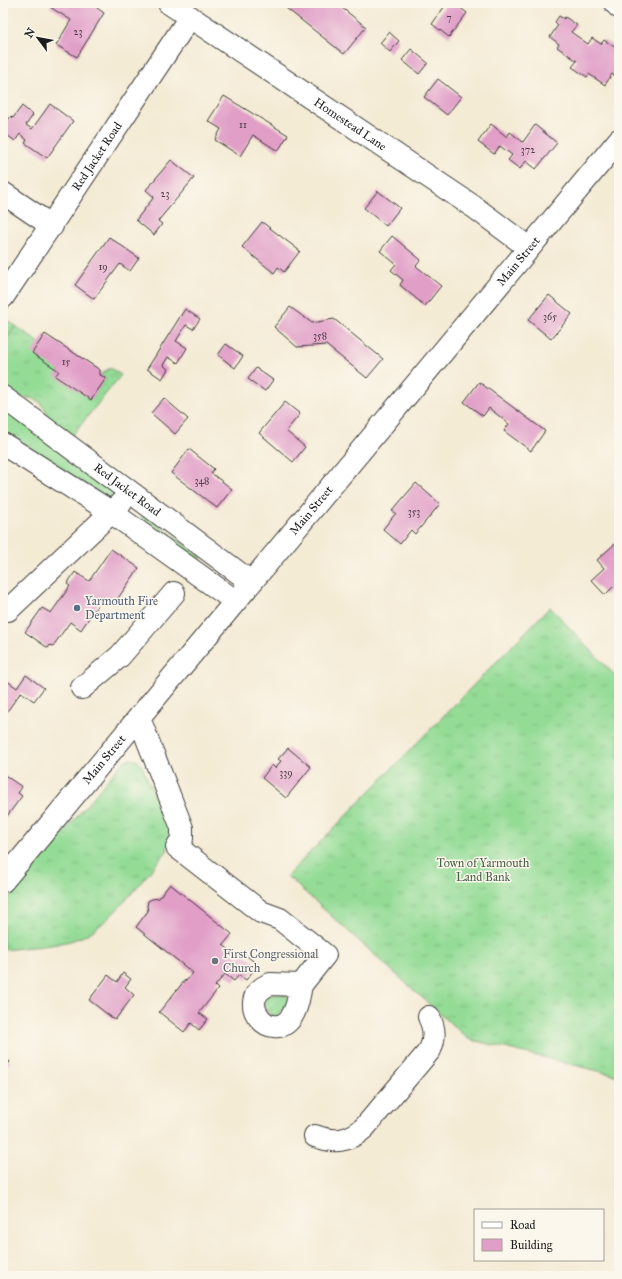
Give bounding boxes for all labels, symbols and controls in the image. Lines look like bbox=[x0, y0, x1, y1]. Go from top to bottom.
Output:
house number: 7 bbox=[446, 12, 452, 24]
north arrow bbox=[18, 18, 58, 58]
text: N bbox=[22, 25, 38, 40]
house number: 23 bbox=[74, 26, 82, 38]
street label: Homestead Lane bbox=[311, 95, 389, 153]
street label: Red Jacket Road bbox=[69, 119, 125, 193]
house number: 11 bbox=[239, 119, 247, 131]
house number: 372 bbox=[521, 144, 535, 156]
house number: 23 bbox=[161, 188, 169, 200]
street label: Main Street bbox=[494, 233, 543, 289]
house number: 19 bbox=[98, 261, 108, 273]
house number: 365 bbox=[543, 311, 557, 323]
house number: 358 bbox=[313, 330, 327, 342]
house number: 15 bbox=[62, 356, 71, 368]
street label: Red Jacket Road bbox=[91, 460, 163, 519]
house number: 348 bbox=[195, 475, 209, 487]
street label: Main Street bbox=[287, 482, 336, 538]
house number: 353 bbox=[408, 506, 420, 518]
place label: Yarmouth Fire Department bbox=[85, 594, 158, 622]
marker: Yarmouth Fire Department bbox=[72, 603, 82, 613]
street label: Main Street bbox=[80, 731, 129, 787]
house number: 339 bbox=[279, 767, 293, 779]
park label: Town of Yarmouth Land Bank bbox=[437, 856, 530, 884]
place label: First Congressional Church bbox=[223, 947, 319, 975]
marker: First Congressional Church bbox=[210, 956, 220, 966]
legend bbox=[474, 1209, 604, 1261]
text: Road bbox=[510, 1218, 536, 1232]
text: Building bbox=[510, 1238, 553, 1253]

